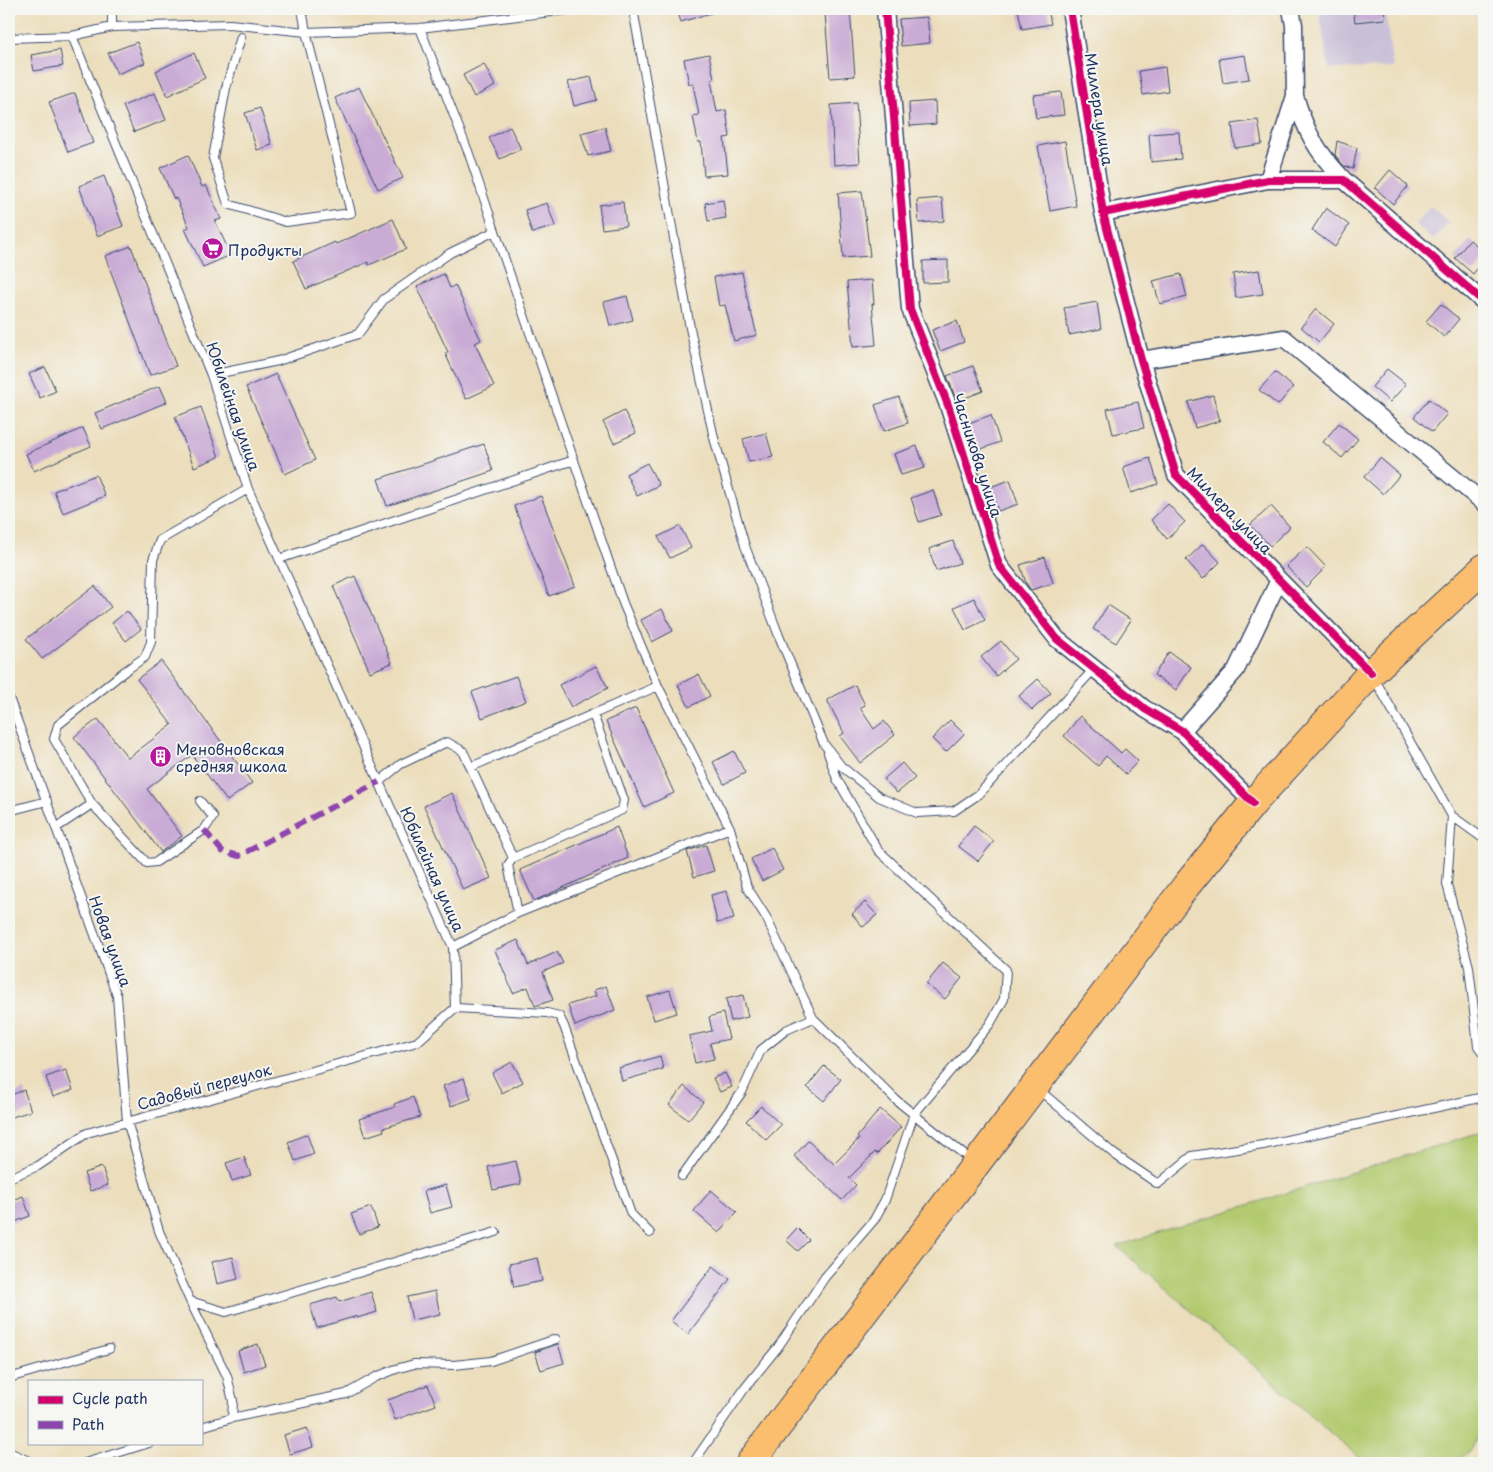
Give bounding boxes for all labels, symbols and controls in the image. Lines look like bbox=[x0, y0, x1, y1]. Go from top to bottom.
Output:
street label: Миллера улица bbox=[1080, 51, 1120, 168]
supermarket icon: Продукты bbox=[200, 237, 224, 261]
place label: Продукты bbox=[228, 238, 302, 261]
street label: Юбилейная улица bbox=[201, 339, 267, 474]
street label: Часникова улица bbox=[947, 390, 1009, 521]
street label: Миллера улица bbox=[1182, 461, 1278, 559]
place label: Меновновская средняя школа bbox=[176, 737, 288, 777]
building icon: Меновновская средняя школа bbox=[148, 745, 172, 769]
street label: Юбилейная улица bbox=[395, 803, 471, 936]
street label: Новая улица bbox=[84, 892, 138, 990]
street label: Садовый переулок bbox=[134, 1057, 274, 1115]
legend bbox=[28, 1380, 202, 1444]
text: Cycle path bbox=[72, 1386, 148, 1409]
text: Path bbox=[72, 1412, 104, 1435]

